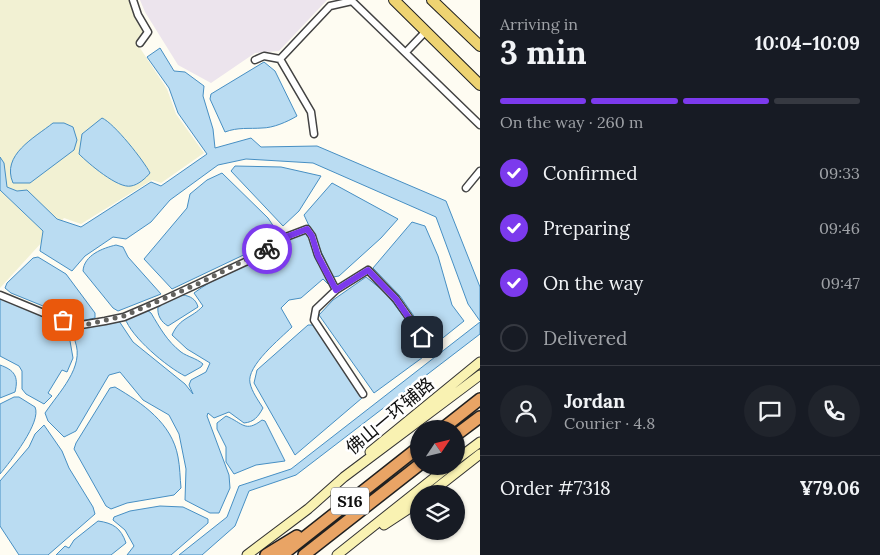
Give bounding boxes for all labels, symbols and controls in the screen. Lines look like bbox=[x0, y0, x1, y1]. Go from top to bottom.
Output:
text: Arriving in bbox=[500, 14, 578, 34]
text: 10:04–10:09 bbox=[755, 31, 860, 55]
text: 3 min bbox=[500, 32, 587, 73]
text: On the way · 260 m bbox=[500, 112, 643, 132]
icon: check bbox=[500, 159, 528, 187]
text: Confirmed bbox=[543, 161, 638, 185]
text: 09:33 bbox=[819, 163, 860, 183]
icon: check bbox=[500, 214, 528, 242]
text: Preparing bbox=[543, 216, 630, 240]
text: 09:46 bbox=[819, 218, 860, 238]
courier bbox=[242, 224, 292, 274]
icon: bike bbox=[253, 235, 281, 263]
icon: check bbox=[500, 269, 528, 297]
text: On the way bbox=[543, 271, 643, 295]
text: 09:47 bbox=[821, 273, 860, 293]
pin bbox=[42, 299, 84, 341]
icon: bag bbox=[49, 306, 77, 334]
pin bbox=[401, 316, 443, 358]
icon: home bbox=[408, 323, 436, 351]
text: Delivered bbox=[543, 326, 627, 350]
street label: 佛山一环辅路 bbox=[341, 372, 438, 459]
button: person bbox=[500, 385, 552, 437]
button: chat bbox=[744, 385, 796, 437]
button: phone bbox=[808, 385, 860, 437]
text: Jordan bbox=[564, 389, 625, 413]
text: Courier · 4.8 bbox=[564, 413, 655, 433]
north arrow bbox=[410, 420, 465, 475]
map controls bbox=[410, 420, 465, 540]
text: Order #7318 bbox=[500, 476, 611, 500]
text: ¥79.06 bbox=[800, 476, 860, 500]
button: layers bbox=[410, 485, 465, 540]
road number: S16 bbox=[331, 488, 369, 514]

